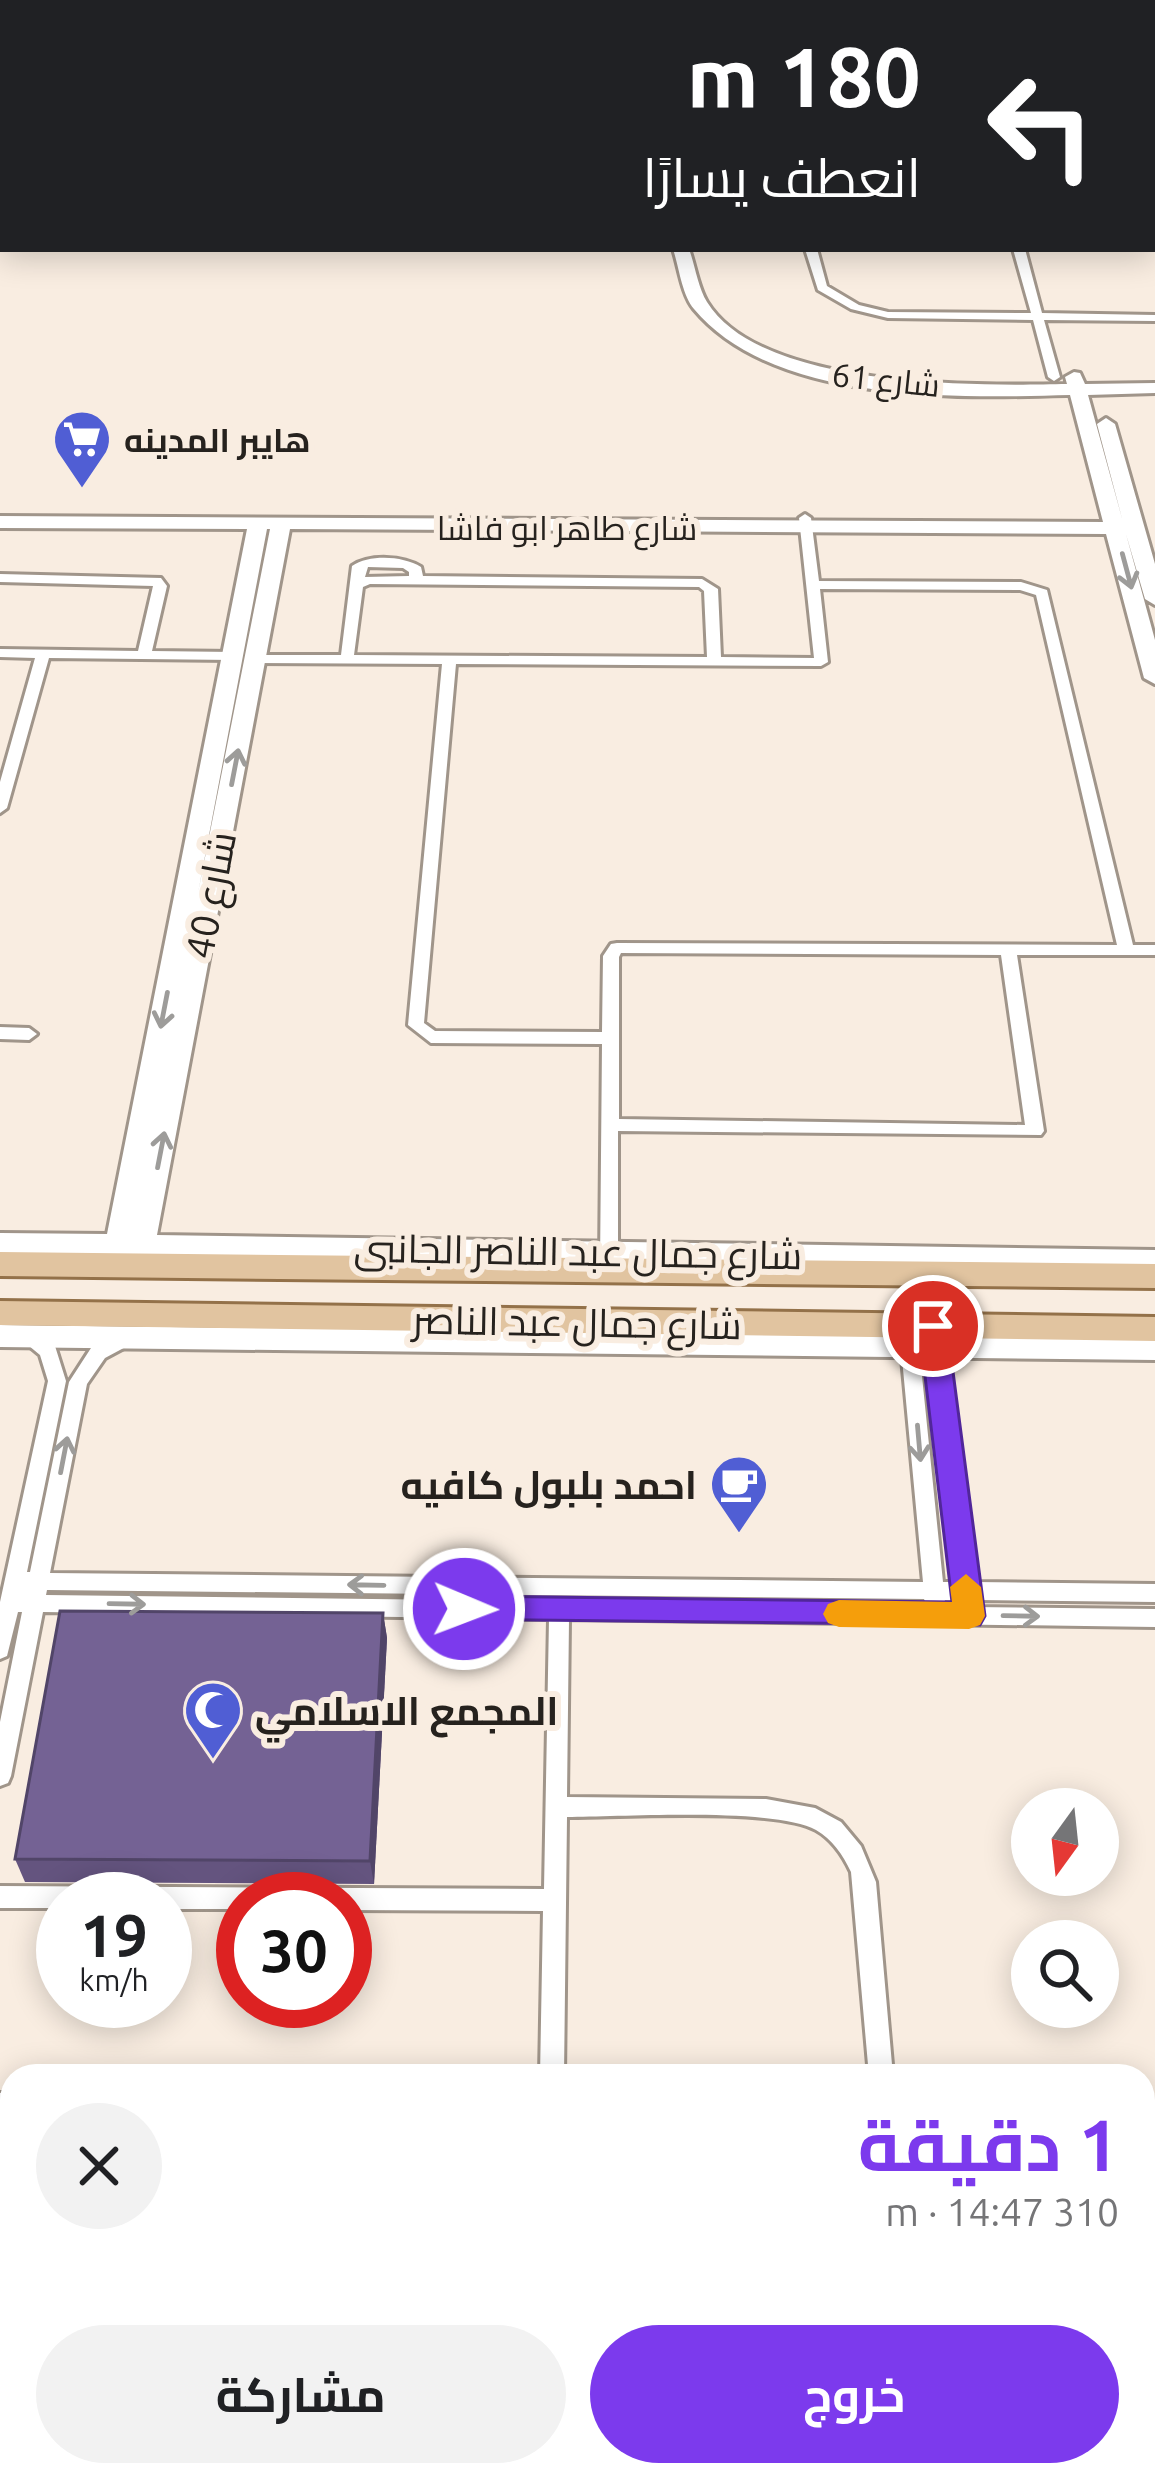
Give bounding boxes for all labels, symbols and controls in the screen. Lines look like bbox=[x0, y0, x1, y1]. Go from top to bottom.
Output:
text: 180 m bbox=[687, 29, 921, 123]
icon: left bbox=[963, 48, 1119, 204]
text: انعطف يسارًا bbox=[642, 147, 921, 207]
street label: شارع 61 bbox=[829, 355, 942, 408]
supermarket icon: هايبر المدينه bbox=[51, 408, 113, 490]
place label: هايبر المدينه bbox=[124, 421, 311, 460]
street label: شارع طاهر ابو فاشا bbox=[437, 509, 697, 551]
one-way arrow bbox=[1117, 552, 1139, 590]
one-way arrow bbox=[225, 748, 247, 787]
street label: شارع 40 bbox=[177, 828, 249, 963]
one-way arrow bbox=[152, 990, 174, 1029]
one-way arrow bbox=[151, 1131, 173, 1170]
street label: شارع جمال عبد الناصر الجانبى bbox=[353, 1226, 803, 1282]
pin bbox=[882, 1275, 984, 1377]
icon: arrive bbox=[900, 1293, 966, 1359]
street label: شارع جمال عبد الناصر bbox=[410, 1298, 742, 1352]
one-way arrow bbox=[908, 1423, 931, 1462]
one-way arrow bbox=[54, 1436, 76, 1475]
cafe icon: احمد بلبول كافيه bbox=[708, 1453, 770, 1535]
place label: احمد بلبول كافيه bbox=[400, 1463, 697, 1509]
position arrow bbox=[401, 1546, 527, 1672]
one-way arrow bbox=[347, 1574, 386, 1596]
one-way arrow bbox=[107, 1593, 146, 1616]
one-way arrow bbox=[1001, 1605, 1040, 1628]
mosque icon: المجمع الاسلامي bbox=[182, 1679, 244, 1761]
place label: المجمع الاسلامي bbox=[255, 1689, 558, 1743]
north arrow bbox=[1011, 1788, 1119, 1896]
map controls bbox=[1011, 1788, 1119, 2028]
speed limit sign: 30 bbox=[216, 1872, 372, 2028]
text: 19 bbox=[80, 1901, 148, 1968]
button: search bbox=[1011, 1920, 1119, 2028]
text: km/h bbox=[79, 1963, 149, 1997]
button: close bbox=[36, 2103, 162, 2229]
text: 1 دقيقة bbox=[858, 2104, 1119, 2185]
text: 310 m · 14:47 bbox=[885, 2190, 1119, 2233]
button: مشاركة bbox=[36, 2325, 566, 2463]
button: خروج bbox=[590, 2325, 1119, 2463]

